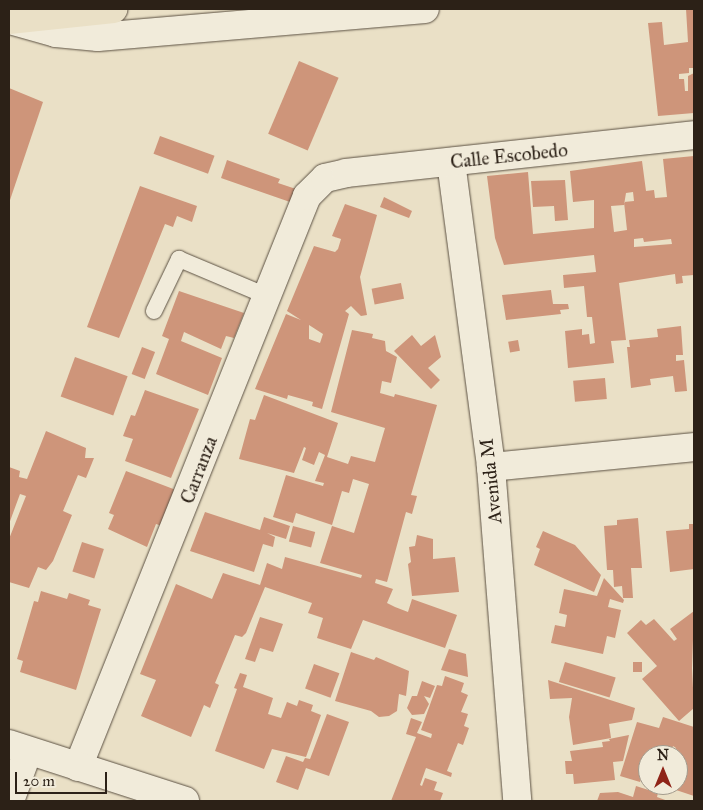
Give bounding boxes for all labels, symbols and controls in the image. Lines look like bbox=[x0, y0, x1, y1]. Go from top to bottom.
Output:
street label: Calle Escobedo bbox=[449, 139, 569, 173]
street label: Carranza bbox=[176, 433, 222, 507]
street label: Avenida M bbox=[475, 437, 507, 525]
north arrow bbox=[638, 745, 688, 795]
text: N bbox=[657, 747, 669, 764]
scale bar bbox=[18, 762, 110, 794]
text: 20 m bbox=[23, 772, 55, 790]

